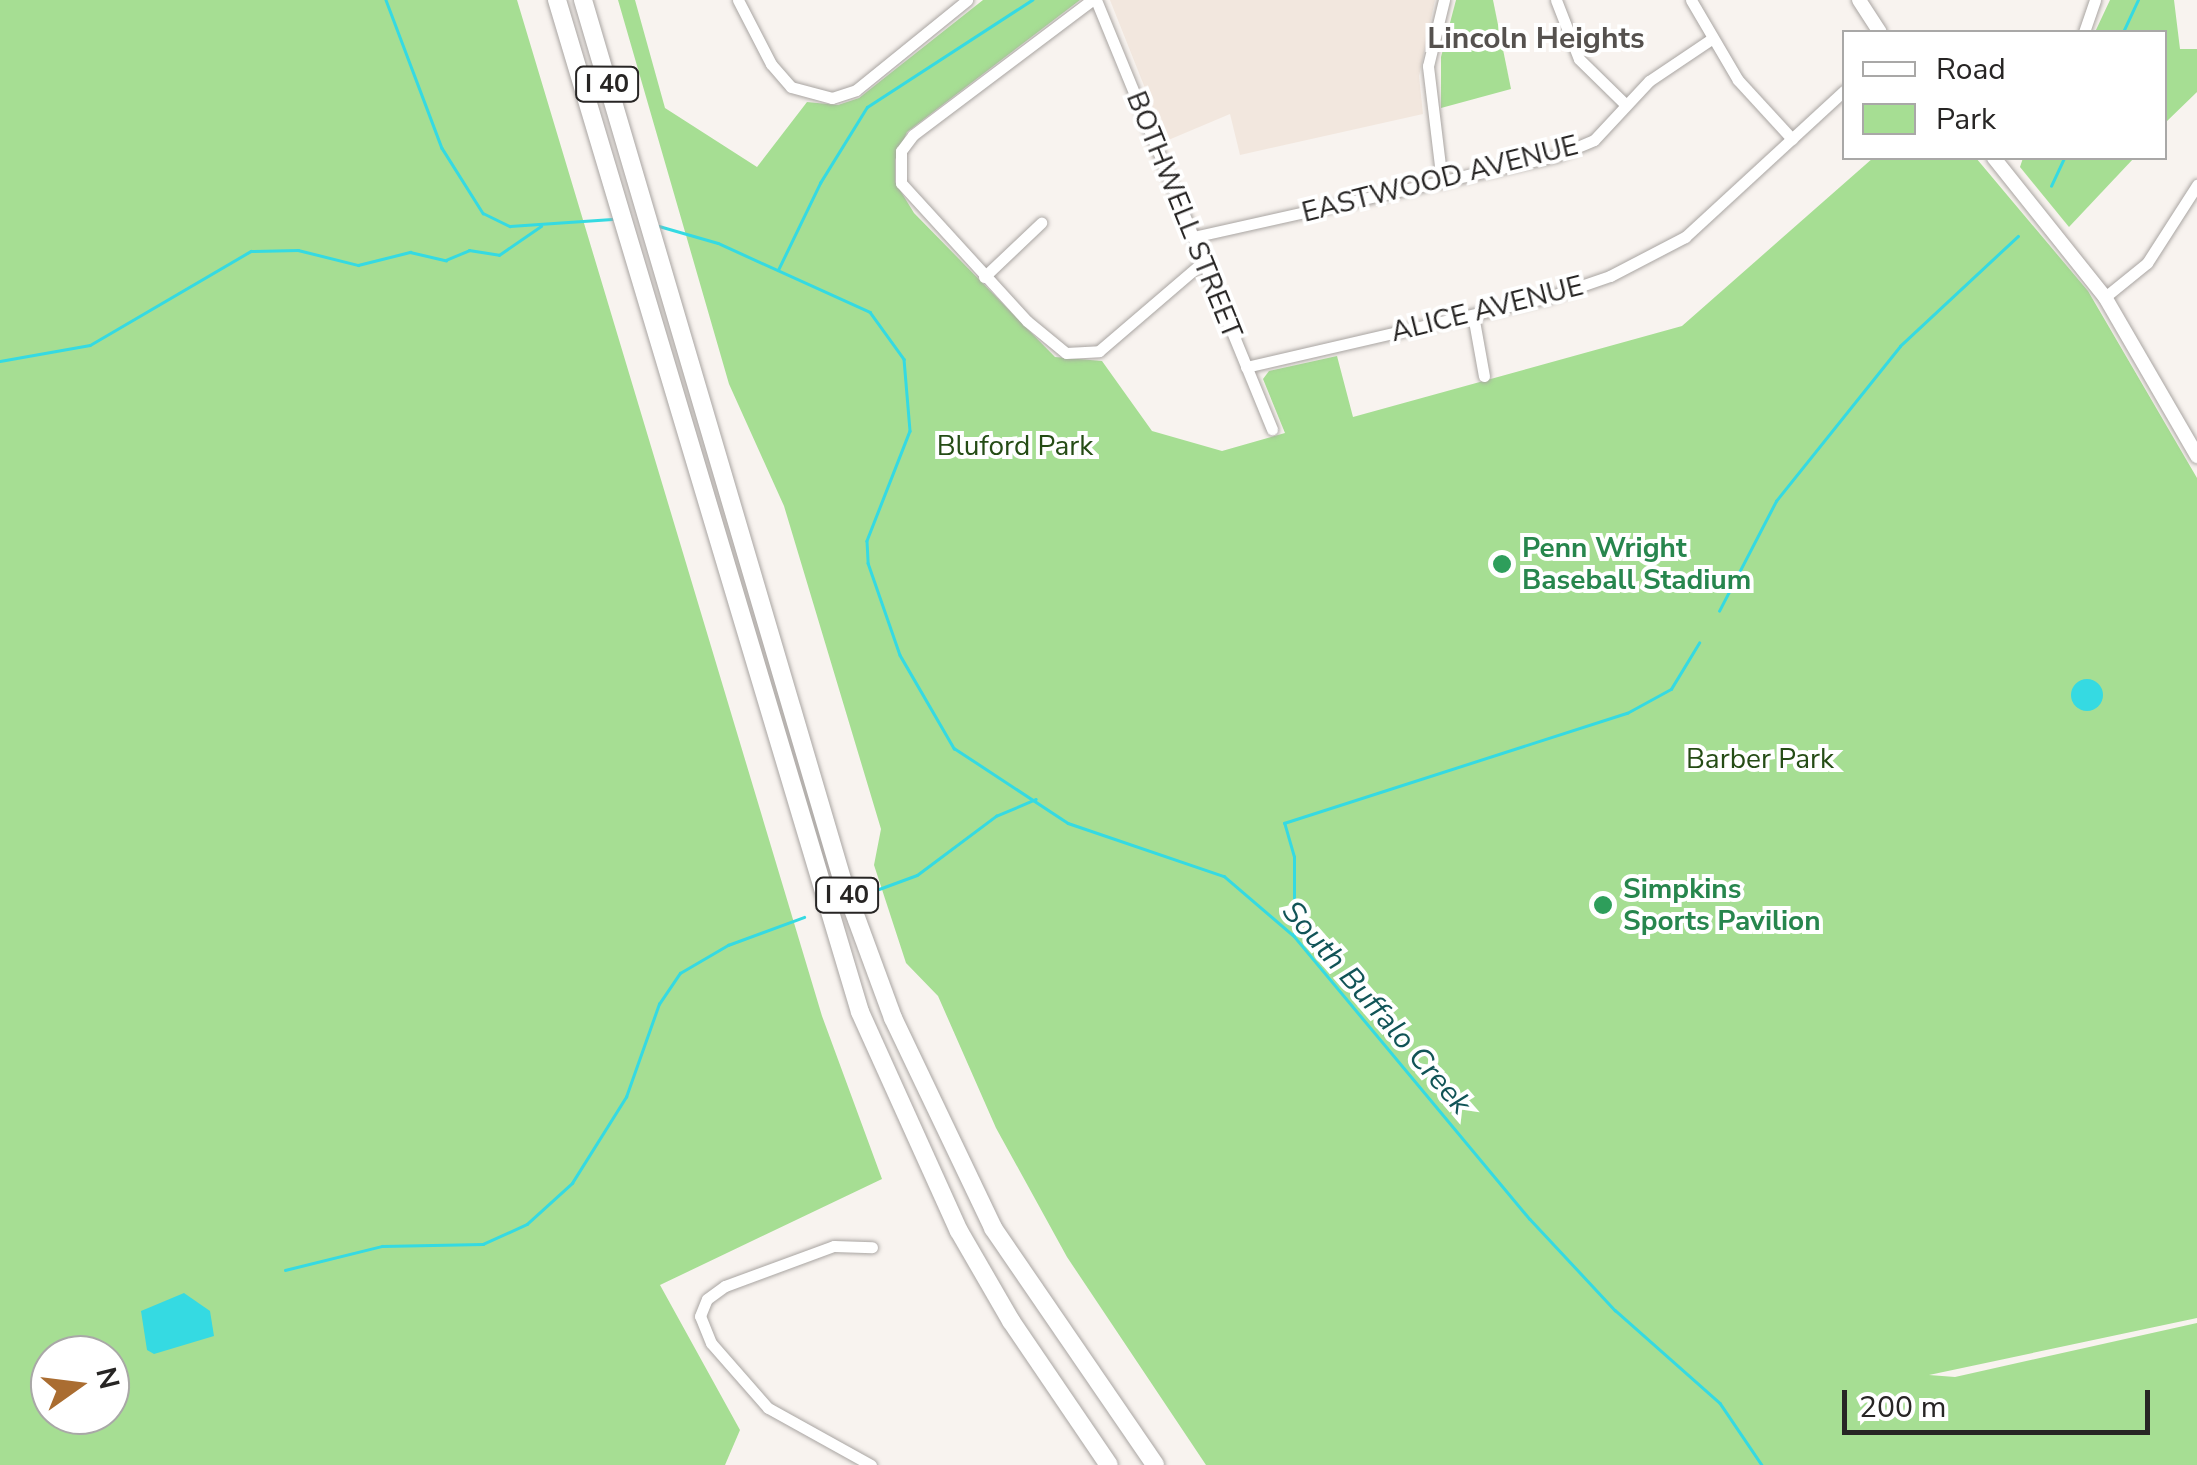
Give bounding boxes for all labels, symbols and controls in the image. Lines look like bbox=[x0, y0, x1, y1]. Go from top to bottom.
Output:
district label: Lincoln Heights bbox=[1427, 21, 1645, 57]
legend bbox=[1842, 30, 2167, 160]
text: Road bbox=[1936, 49, 2006, 90]
road number: I 40 bbox=[574, 64, 640, 104]
street label: BOTHWELL STREET bbox=[1119, 86, 1249, 344]
text: Park bbox=[1936, 99, 1996, 140]
street label: EASTWOOD AVENUE bbox=[1298, 128, 1582, 230]
street label: ALICE AVENUE bbox=[1387, 269, 1587, 349]
park label: Bluford Park bbox=[937, 429, 1093, 463]
place label: Penn Wright Baseball Stadium bbox=[1522, 531, 1751, 597]
marker: Penn Wright Baseball Stadium bbox=[1491, 553, 1513, 575]
park label: Barber Park bbox=[1686, 742, 1834, 776]
place label: Simpkins Sports Pavilion bbox=[1623, 872, 1821, 938]
road number: I 40 bbox=[814, 875, 880, 915]
water label: South Buffalo Creek bbox=[1274, 894, 1478, 1122]
marker: Simpkins Sports Pavilion bbox=[1592, 894, 1614, 916]
north arrow bbox=[30, 1335, 130, 1435]
text: N bbox=[86, 1363, 128, 1393]
scale bar bbox=[1847, 1370, 2154, 1432]
text: 200 m bbox=[1859, 1387, 1946, 1428]

